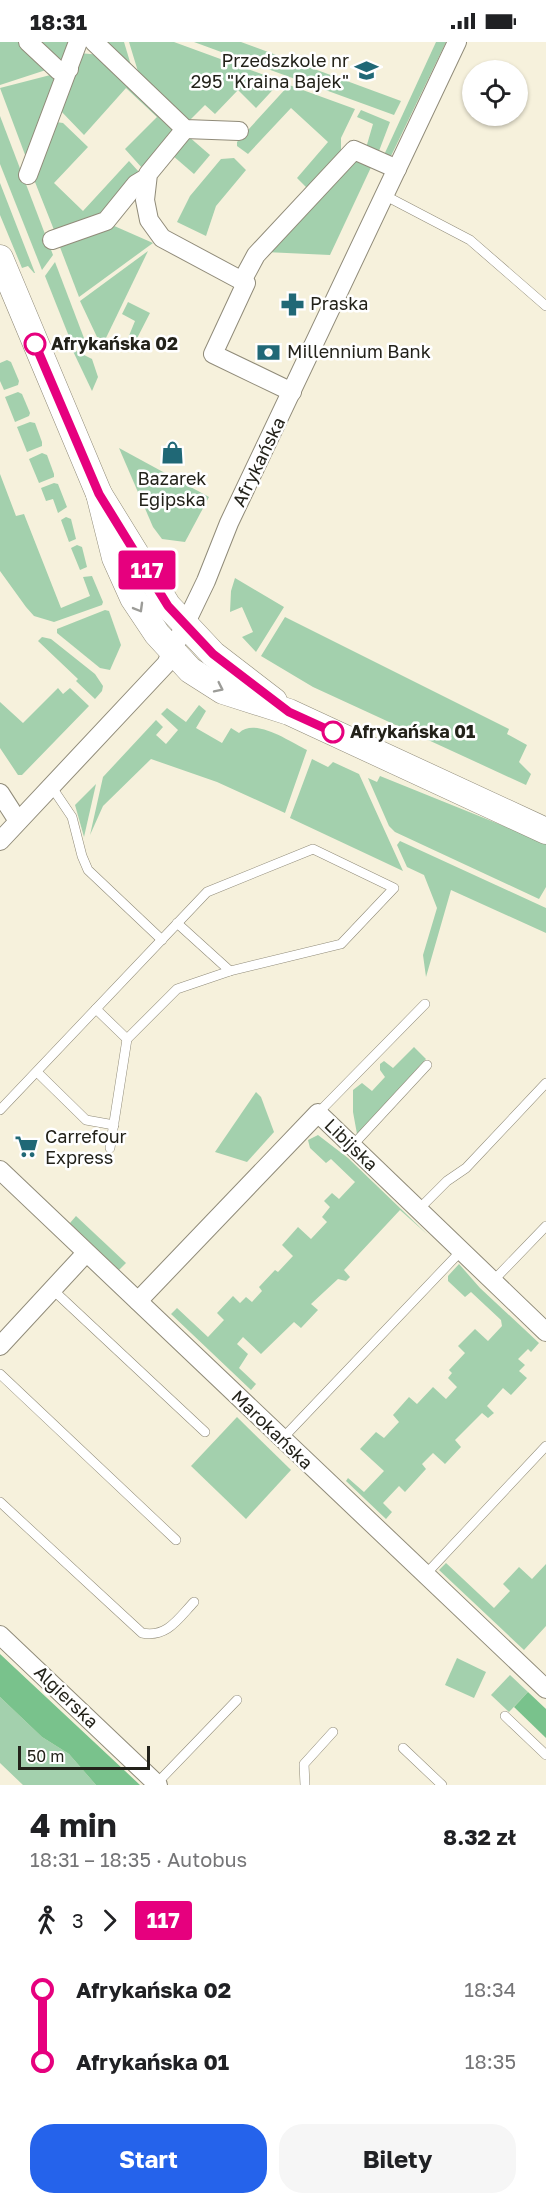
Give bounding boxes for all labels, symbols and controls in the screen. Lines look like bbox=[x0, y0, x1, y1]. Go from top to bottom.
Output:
text: 18:31 bbox=[30, 8, 87, 35]
place label: Przedszkole nr 295 "Kraina Bajek" bbox=[191, 49, 349, 92]
school or university icon: Przedszkole nr 295 "Kraina Bajek" bbox=[354, 58, 380, 84]
map controls bbox=[462, 60, 528, 126]
button: locate bbox=[462, 60, 528, 126]
pharmacy icon: Praska bbox=[279, 291, 305, 317]
place label: Praska bbox=[310, 292, 369, 314]
place label: Afrykańska 02 bbox=[51, 332, 178, 354]
marker: Afrykańska 02 bbox=[24, 333, 46, 355]
bank icon: Millennium Bank bbox=[256, 339, 282, 365]
place label: Millennium Bank bbox=[287, 340, 431, 362]
street label: Afrykańska bbox=[227, 413, 289, 510]
shop icon: Bazarek Egipska bbox=[159, 440, 185, 466]
place label: Bazarek Egipska bbox=[137, 467, 207, 510]
line badge: 117 bbox=[112, 550, 182, 590]
text: 117 bbox=[130, 557, 164, 583]
one-way arrow bbox=[132, 602, 143, 612]
one-way arrow bbox=[212, 681, 223, 692]
place label: Afrykańska 01 bbox=[350, 720, 475, 742]
marker: Afrykańska 01 bbox=[322, 721, 344, 743]
street label: Libijska bbox=[320, 1114, 383, 1175]
place label: Carrefour Express bbox=[45, 1125, 127, 1168]
supermarket icon: Carrefour Express bbox=[14, 1134, 40, 1160]
street label: Marokańska bbox=[228, 1385, 318, 1473]
street label: Algierska bbox=[30, 1660, 103, 1732]
scale bar bbox=[18, 1743, 150, 1770]
text: 50 m bbox=[27, 1746, 64, 1766]
text: 4 min bbox=[30, 1805, 117, 1844]
text: 8.32 zł bbox=[443, 1823, 516, 1850]
text: 18:31 – 18:35 · Autobus bbox=[30, 1847, 247, 1871]
icon: walk bbox=[30, 1904, 63, 1937]
icon: forward bbox=[93, 1904, 126, 1937]
text: 117 bbox=[147, 1907, 180, 1933]
text: 3 bbox=[72, 1908, 84, 1932]
text: Afrykańska 02 bbox=[76, 1976, 231, 2003]
text: 18:34 bbox=[464, 1977, 516, 2001]
text: Afrykańska 01 bbox=[76, 2048, 229, 2075]
text: 18:35 bbox=[465, 2049, 516, 2073]
button: Start bbox=[30, 2124, 267, 2193]
button: Bilety bbox=[279, 2124, 516, 2193]

